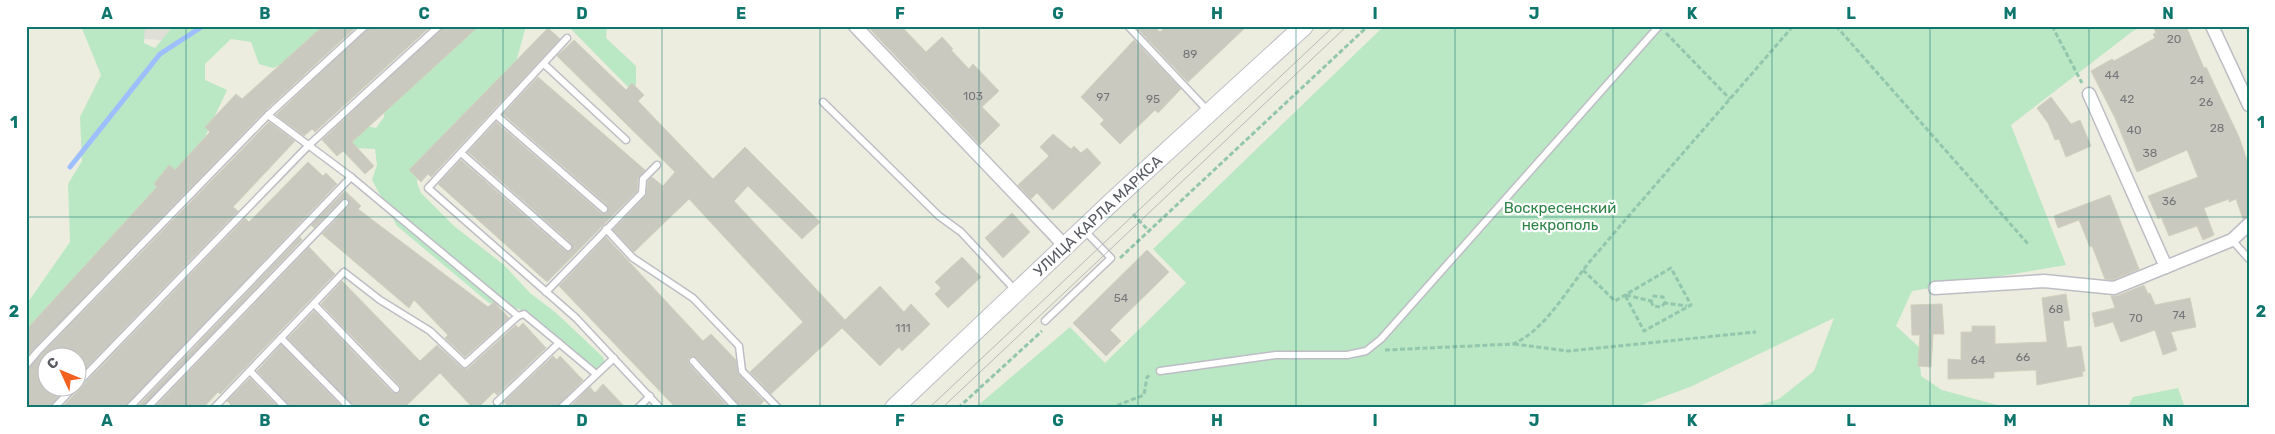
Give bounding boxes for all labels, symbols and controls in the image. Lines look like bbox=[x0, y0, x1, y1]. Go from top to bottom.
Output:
text: A bbox=[101, 4, 113, 23]
text: B bbox=[259, 4, 271, 23]
text: C bbox=[418, 4, 430, 23]
text: D bbox=[576, 4, 588, 23]
text: E bbox=[736, 4, 746, 23]
text: F bbox=[895, 4, 905, 23]
text: G bbox=[1052, 4, 1064, 23]
text: H bbox=[1211, 4, 1223, 23]
text: I bbox=[1372, 4, 1378, 23]
text: J bbox=[1529, 4, 1539, 23]
text: K bbox=[1687, 4, 1698, 23]
text: L bbox=[1846, 4, 1856, 23]
text: M bbox=[2003, 4, 2017, 23]
text: N bbox=[2162, 4, 2174, 23]
house number: 20 bbox=[2167, 32, 2181, 46]
house number: 89 bbox=[1183, 47, 1197, 61]
house number: 44 bbox=[2105, 68, 2120, 82]
house number: 24 bbox=[2190, 73, 2205, 87]
house number: 103 bbox=[963, 89, 983, 103]
house number: 97 bbox=[1096, 90, 1110, 104]
house number: 95 bbox=[1146, 92, 1160, 106]
house number: 42 bbox=[2120, 92, 2134, 106]
house number: 26 bbox=[2199, 95, 2213, 109]
text: 1 bbox=[10, 113, 18, 132]
text: 1 bbox=[2257, 113, 2265, 132]
house number: 28 bbox=[2210, 121, 2224, 135]
house number: 40 bbox=[2126, 123, 2142, 137]
house number: 38 bbox=[2143, 146, 2157, 160]
street label: УЛИЦА КАРЛА МАРКСА bbox=[1030, 152, 1166, 280]
house number: 36 bbox=[2162, 194, 2176, 208]
park label: Воскресенский некрополь bbox=[1504, 199, 1616, 234]
house number: 54 bbox=[1114, 291, 1129, 305]
text: 2 bbox=[9, 302, 19, 321]
house number: 68 bbox=[2049, 302, 2063, 316]
text: 2 bbox=[2256, 302, 2266, 321]
house number: 74 bbox=[2172, 308, 2186, 322]
house number: 70 bbox=[2129, 311, 2143, 325]
house number: 111 bbox=[895, 321, 911, 335]
north arrow bbox=[38, 346, 88, 396]
house number: 66 bbox=[2016, 350, 2030, 364]
house number: 64 bbox=[1971, 353, 1986, 367]
text: С bbox=[43, 354, 63, 373]
text: A bbox=[101, 411, 113, 430]
text: B bbox=[259, 411, 271, 430]
text: C bbox=[418, 411, 430, 430]
text: D bbox=[576, 411, 588, 430]
text: E bbox=[736, 411, 746, 430]
text: F bbox=[895, 411, 905, 430]
text: G bbox=[1052, 411, 1064, 430]
text: H bbox=[1211, 411, 1223, 430]
text: I bbox=[1372, 411, 1378, 430]
text: J bbox=[1529, 411, 1539, 430]
text: K bbox=[1687, 411, 1698, 430]
text: L bbox=[1846, 411, 1856, 430]
text: M bbox=[2003, 411, 2017, 430]
text: N bbox=[2162, 411, 2174, 430]

